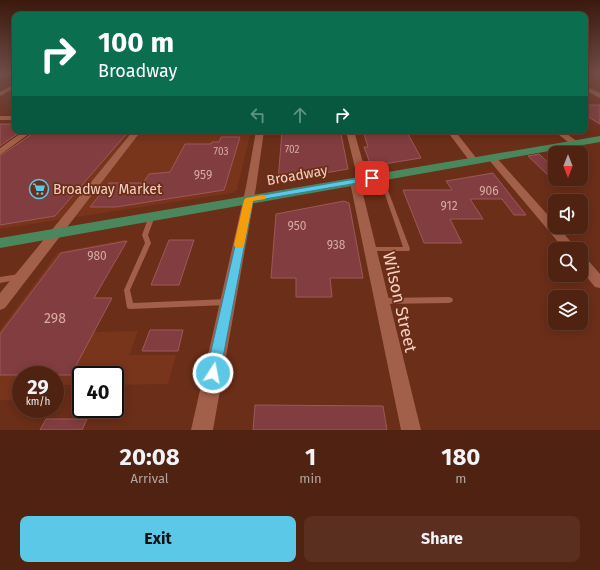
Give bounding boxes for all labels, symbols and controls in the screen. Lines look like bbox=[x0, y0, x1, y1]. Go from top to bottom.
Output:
text: 100 m bbox=[98, 26, 174, 59]
icon: right bbox=[32, 28, 84, 80]
text: Broadway bbox=[98, 60, 177, 82]
icon: left bbox=[247, 104, 269, 126]
icon: ahead bbox=[289, 104, 311, 126]
icon: right bbox=[331, 104, 353, 126]
house number: 702 bbox=[285, 144, 299, 156]
house number: 703 bbox=[214, 146, 228, 158]
north arrow bbox=[548, 146, 588, 186]
map controls bbox=[548, 146, 588, 330]
pin bbox=[355, 161, 389, 195]
street label: Broadway bbox=[265, 162, 329, 189]
icon: arrive bbox=[361, 167, 383, 189]
house number: 959 bbox=[194, 168, 212, 182]
supermarket icon: Broadway Market bbox=[28, 178, 50, 200]
place label: Broadway Market bbox=[53, 181, 163, 198]
house number: 906 bbox=[479, 184, 499, 198]
button: sound bbox=[548, 194, 588, 234]
house number: 912 bbox=[440, 199, 458, 213]
house number: 950 bbox=[287, 219, 307, 233]
house number: 938 bbox=[327, 238, 346, 252]
button: search bbox=[548, 242, 588, 282]
house number: 980 bbox=[87, 249, 107, 263]
street label: Wilson Street bbox=[378, 250, 421, 355]
button: layers bbox=[548, 290, 588, 330]
house number: 298 bbox=[44, 310, 66, 327]
position arrow bbox=[192, 352, 234, 394]
speed limit sign: 40 bbox=[72, 366, 124, 418]
text: 29 bbox=[27, 375, 49, 399]
text: km/h bbox=[26, 396, 50, 408]
text: 20:08 bbox=[120, 443, 180, 471]
text: 1 bbox=[305, 443, 316, 471]
text: 180 bbox=[441, 443, 480, 471]
text: Arrival bbox=[131, 471, 169, 486]
text: min bbox=[299, 471, 322, 486]
text: m bbox=[455, 471, 466, 486]
button: Exit bbox=[20, 516, 296, 562]
button: Share bbox=[304, 516, 580, 562]

